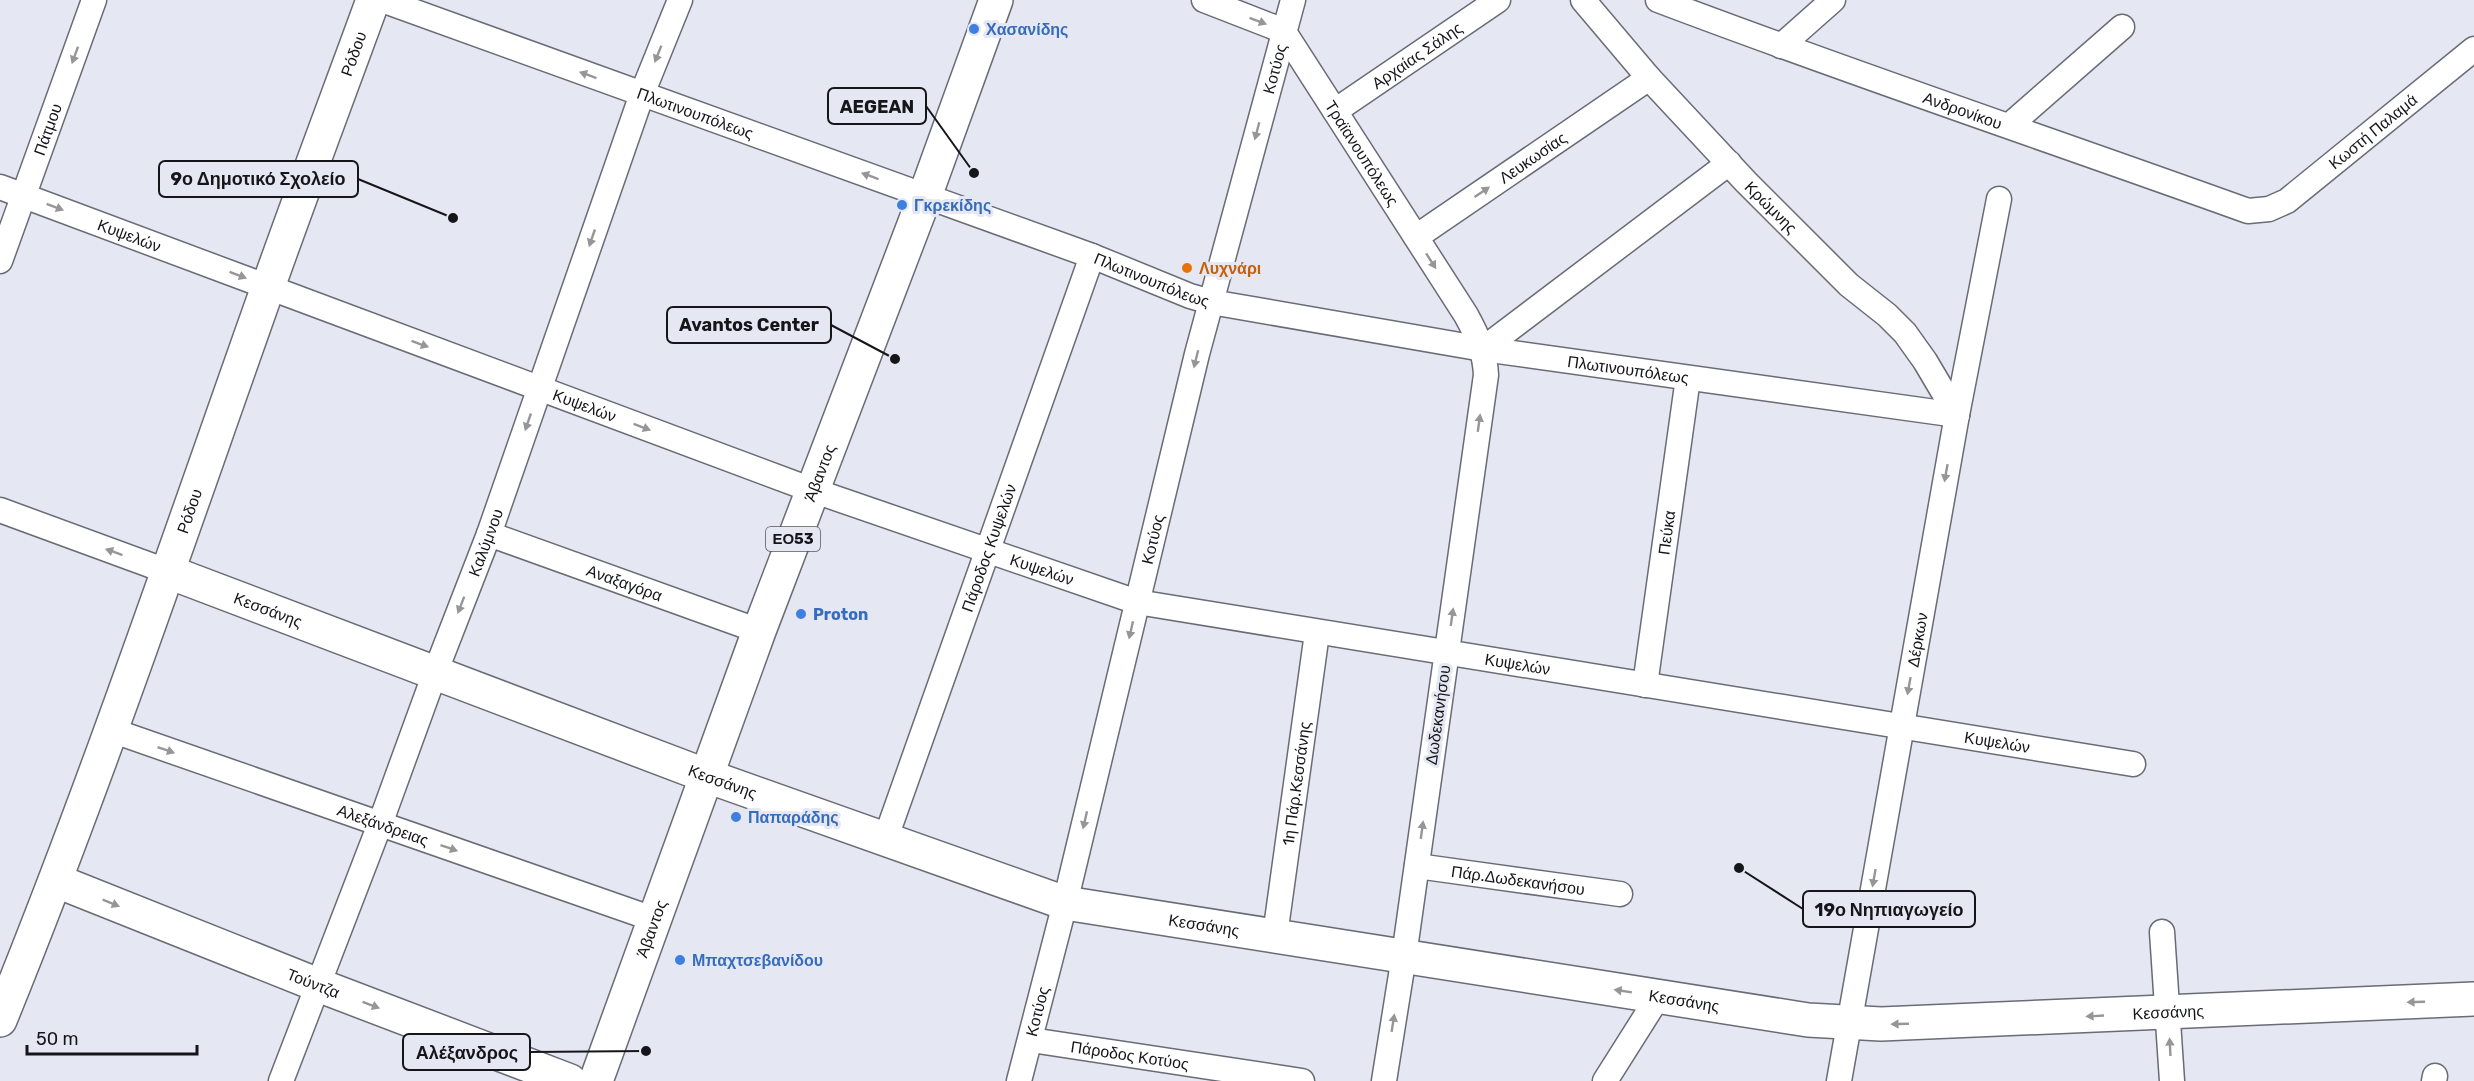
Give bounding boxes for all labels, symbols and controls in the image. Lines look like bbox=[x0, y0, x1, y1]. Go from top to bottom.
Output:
one-way arrow bbox=[1250, 16, 1268, 26]
street label: Αρχαίας Σάλης bbox=[1368, 18, 1466, 93]
place label: Χασανίδης bbox=[986, 20, 1068, 39]
marker: Χασανίδης bbox=[967, 22, 981, 36]
street label: Ρόδου bbox=[336, 29, 370, 79]
street label: Κοτύος bbox=[1259, 41, 1290, 96]
one-way arrow bbox=[69, 46, 79, 64]
one-way arrow bbox=[653, 46, 663, 64]
one-way arrow bbox=[579, 69, 597, 79]
street label: Πλωτινουπόλεως bbox=[635, 83, 756, 143]
callout: AEGEAN bbox=[828, 88, 926, 124]
street label: Ανδρονίκου bbox=[1921, 88, 2005, 133]
street label: Κωστή Παλαμά bbox=[2325, 90, 2421, 173]
text: AEGEAN bbox=[840, 96, 914, 118]
street label: Τραϊανουπόλεως bbox=[1321, 97, 1403, 210]
street label: Πάτμου bbox=[29, 101, 66, 158]
one-way arrow bbox=[1252, 122, 1262, 140]
street label: Λευκωσίας bbox=[1495, 128, 1570, 187]
callout: 9ο Δημοτικό Σχολείο bbox=[159, 161, 358, 197]
text: 9ο Δημοτικό Σχολείο bbox=[170, 168, 346, 190]
one-way arrow bbox=[861, 171, 879, 181]
street label: Κρώμνης bbox=[1741, 177, 1801, 237]
one-way arrow bbox=[1473, 186, 1489, 198]
place label: Γκρεκίδης bbox=[914, 196, 991, 215]
marker: Γκρεκίδης bbox=[895, 198, 909, 212]
one-way arrow bbox=[46, 203, 64, 212]
street label: Κυψελών bbox=[95, 215, 164, 256]
one-way arrow bbox=[587, 229, 597, 247]
street label: Πλωτινουπόλεως bbox=[1091, 248, 1212, 311]
one-way arrow bbox=[1426, 253, 1437, 269]
place label: Λυχνάρι bbox=[1199, 259, 1261, 278]
marker: Λυχνάρι bbox=[1180, 261, 1194, 275]
one-way arrow bbox=[229, 271, 247, 281]
callout: Avantos Center bbox=[667, 307, 831, 343]
text: Avantos Center bbox=[679, 314, 819, 336]
one-way arrow bbox=[411, 339, 429, 349]
one-way arrow bbox=[1190, 349, 1200, 368]
street label: Πλωτινουπόλεως bbox=[1566, 351, 1690, 387]
street label: Κυψελών bbox=[550, 385, 619, 426]
one-way arrow bbox=[523, 413, 533, 431]
one-way arrow bbox=[1475, 414, 1484, 433]
one-way arrow bbox=[633, 422, 651, 432]
street label: Άβαντος bbox=[800, 441, 839, 504]
one-way arrow bbox=[1942, 464, 1951, 483]
street label: Πάροδος Κυψελών bbox=[957, 481, 1020, 614]
street label: Ρόδου bbox=[173, 486, 206, 536]
street label: Καλύμνου bbox=[464, 506, 507, 579]
street label: Πεύκα bbox=[1654, 509, 1679, 556]
street label: Κοτύος bbox=[1137, 512, 1168, 566]
road number: ΕΟ53 bbox=[766, 527, 820, 551]
one-way arrow bbox=[105, 547, 123, 556]
street label: Κυψελών bbox=[1008, 550, 1076, 589]
street label: Αναξαγόρα bbox=[584, 560, 665, 605]
street label: Κεσσάνης bbox=[231, 588, 305, 631]
one-way arrow bbox=[456, 596, 465, 614]
place label: Proton bbox=[813, 605, 868, 624]
marker: Proton bbox=[794, 607, 808, 621]
one-way arrow bbox=[1448, 607, 1457, 626]
street label: Δέρκων bbox=[1903, 611, 1931, 669]
one-way arrow bbox=[1125, 621, 1135, 639]
street label: Κυψελών bbox=[1483, 649, 1552, 679]
street label: Δωδεκανήσου bbox=[1422, 664, 1454, 766]
one-way arrow bbox=[1904, 676, 1913, 695]
street label: 1η Πάρ.Κεσσάνης bbox=[1278, 720, 1314, 847]
street label: Κυψελών bbox=[1963, 727, 2031, 757]
one-way arrow bbox=[157, 745, 175, 755]
street label: Κεσσάνης bbox=[686, 760, 760, 803]
street label: Αλεξάνδρειας bbox=[335, 800, 431, 850]
place label: Παπαράδης bbox=[748, 808, 839, 827]
marker: Παπαράδης bbox=[729, 810, 743, 824]
one-way arrow bbox=[1080, 810, 1090, 829]
one-way arrow bbox=[1418, 821, 1427, 840]
one-way arrow bbox=[440, 843, 458, 853]
street label: Πάρ.Δωδεκανήσου bbox=[1450, 861, 1586, 899]
one-way arrow bbox=[1870, 868, 1879, 887]
callout: 19ο Νηπιαγωγείο bbox=[1803, 891, 1975, 927]
street label: Άβαντος bbox=[632, 897, 670, 960]
one-way arrow bbox=[102, 899, 120, 908]
text: 19ο Νηπιαγωγείο bbox=[1815, 899, 1963, 921]
street label: Κεσσάνης bbox=[1167, 910, 1241, 940]
place label: Μπαχτσεβανίδου bbox=[692, 951, 823, 970]
marker: Μπαχτσεβανίδου bbox=[673, 953, 687, 967]
street label: Τούντζα bbox=[284, 964, 342, 1002]
street label: Κοτύος bbox=[1021, 984, 1053, 1038]
one-way arrow bbox=[1614, 986, 1633, 995]
street label: Κεσσάνης bbox=[1647, 986, 1721, 1015]
one-way arrow bbox=[2406, 997, 2425, 1006]
one-way arrow bbox=[362, 1000, 380, 1010]
street label: Κεσσάνης bbox=[2132, 1001, 2205, 1023]
one-way arrow bbox=[2085, 1011, 2104, 1021]
one-way arrow bbox=[1389, 1014, 1398, 1033]
scale bar bbox=[27, 1018, 196, 1056]
one-way arrow bbox=[1891, 1019, 1910, 1028]
text: 50 m bbox=[36, 1028, 79, 1050]
callout: Αλέξανδρος bbox=[403, 1034, 530, 1070]
street label: Πάροδος Κοτύος bbox=[1070, 1037, 1190, 1073]
one-way arrow bbox=[2165, 1037, 2174, 1056]
text: Αλέξανδρος bbox=[416, 1042, 518, 1064]

